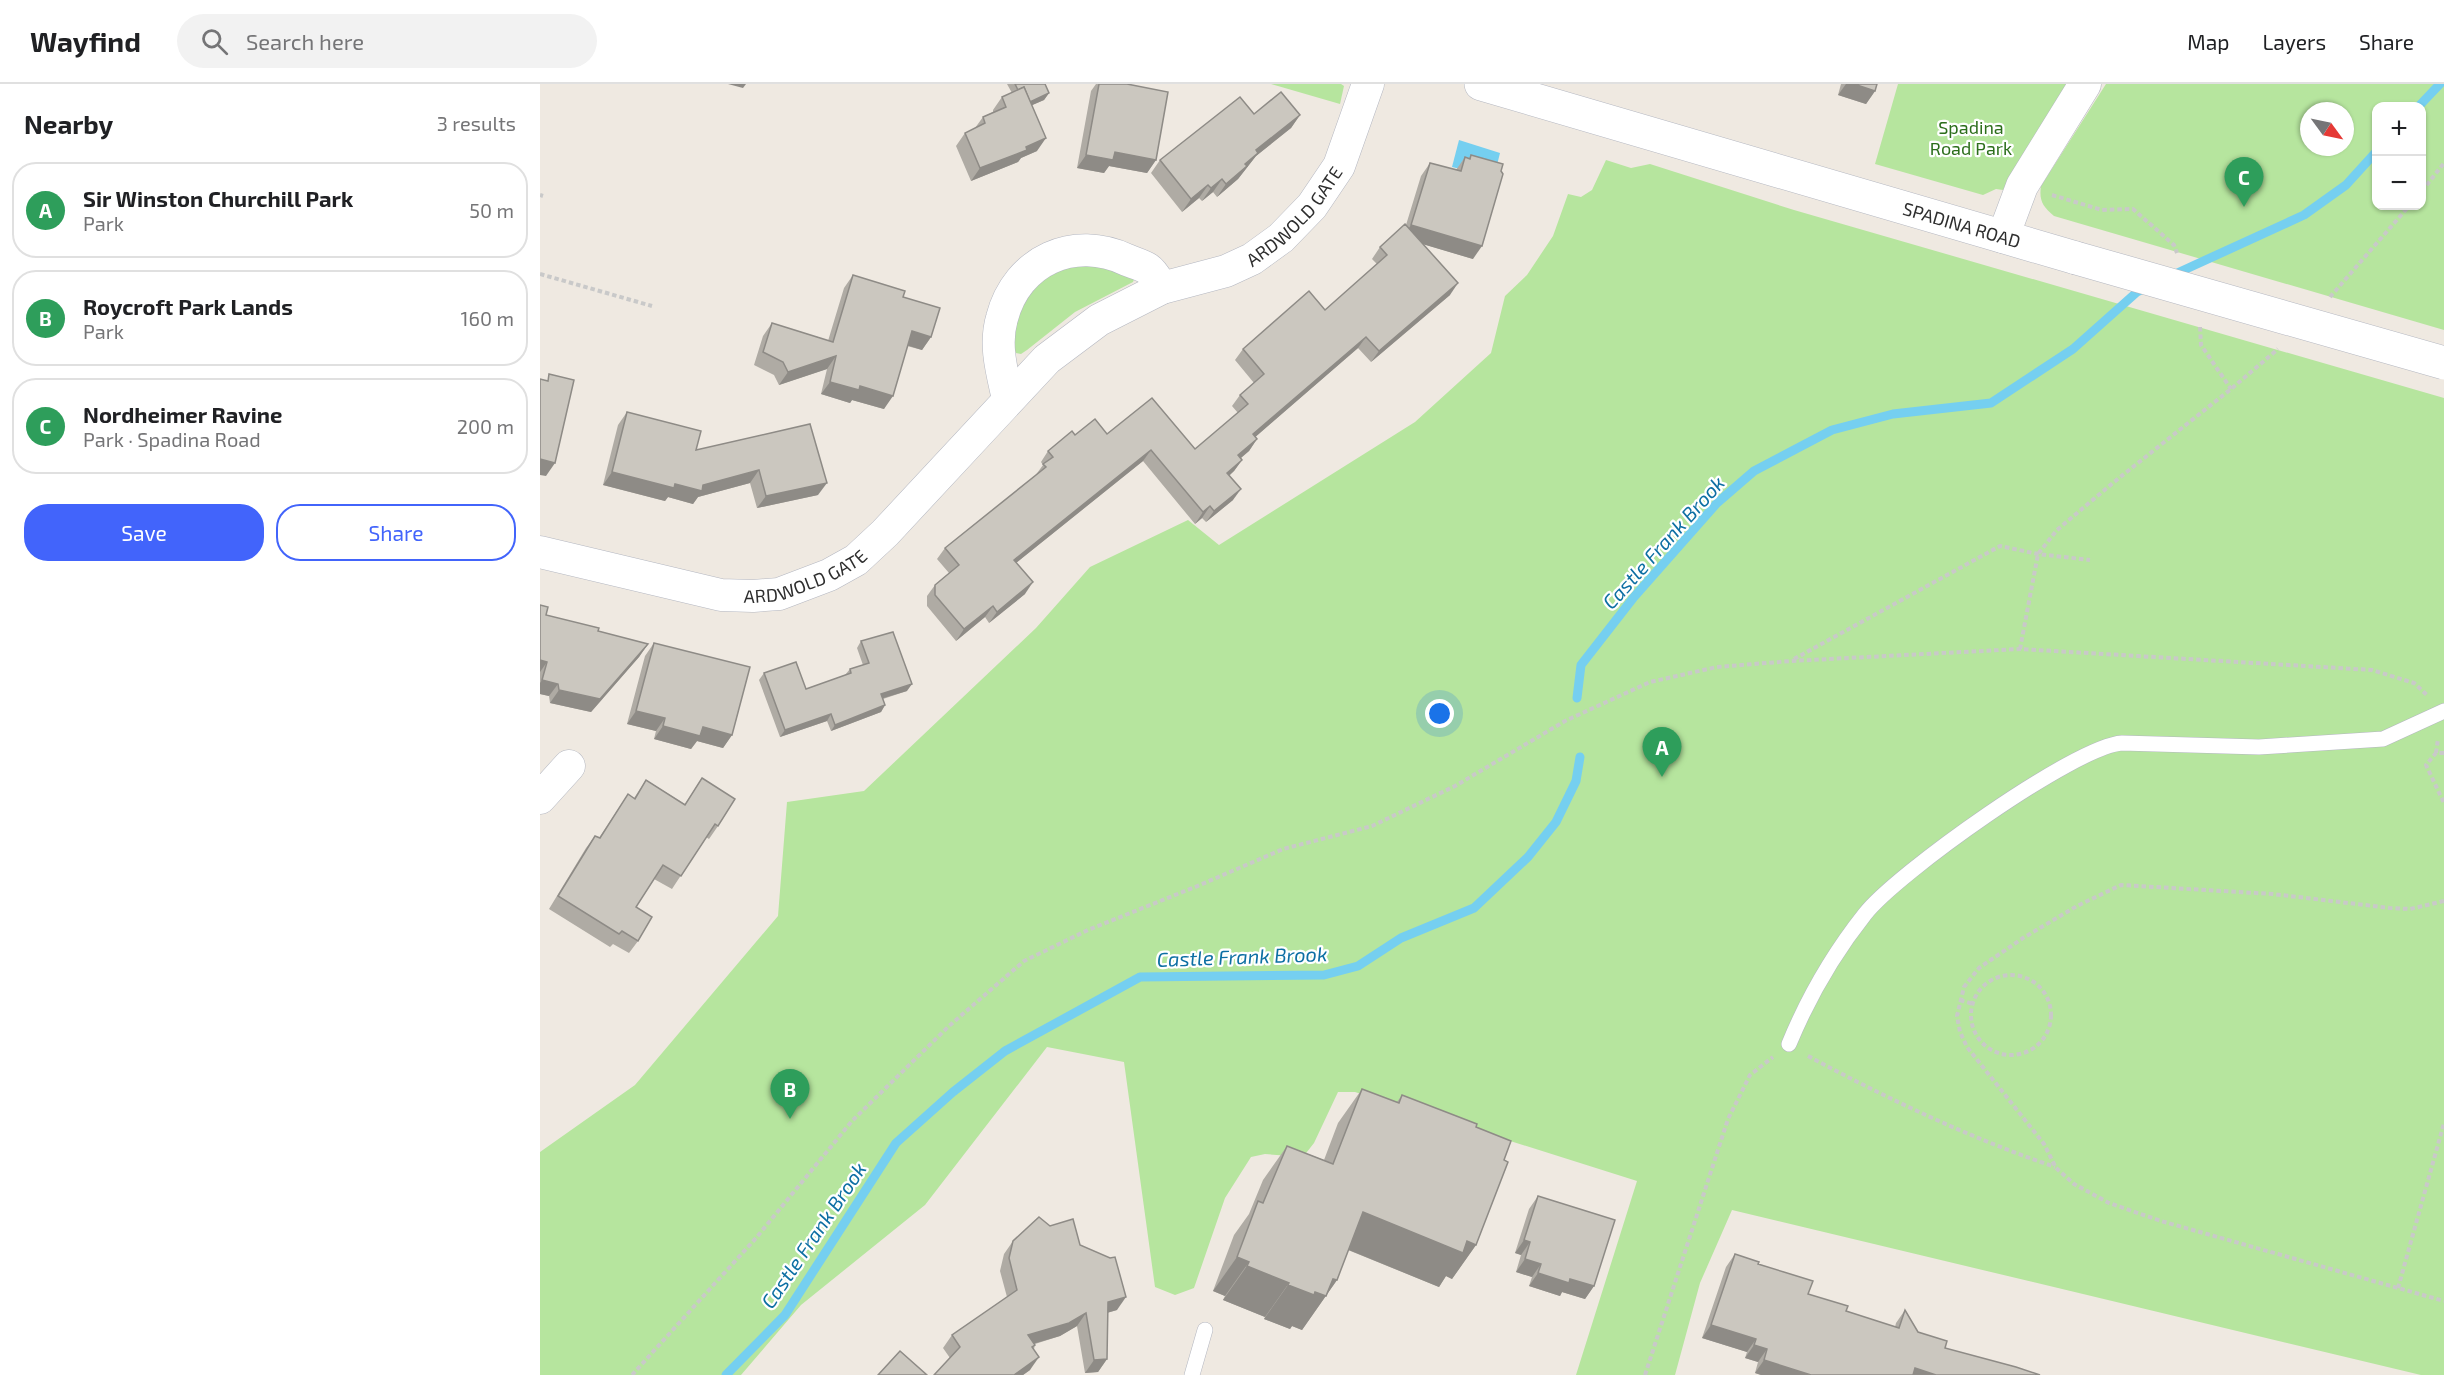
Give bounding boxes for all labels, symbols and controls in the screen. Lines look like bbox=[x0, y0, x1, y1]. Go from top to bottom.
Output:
search box bbox=[177, 14, 597, 68]
text: Wayfind bbox=[30, 24, 141, 58]
icon: search bbox=[198, 25, 231, 58]
text: Search here bbox=[246, 28, 364, 54]
text: Map bbox=[2187, 29, 2229, 54]
text: Layers bbox=[2262, 29, 2326, 54]
text: Share bbox=[2359, 29, 2414, 54]
north arrow bbox=[2300, 102, 2354, 156]
map controls bbox=[2372, 102, 2426, 210]
button: + bbox=[2372, 102, 2426, 156]
text: Nearby bbox=[24, 108, 113, 139]
text: 3 results bbox=[437, 111, 516, 135]
park label: Spadina Road Park bbox=[1930, 116, 2012, 159]
button: − bbox=[2372, 156, 2426, 210]
pin: C bbox=[2224, 158, 2264, 207]
street label: ARDWOLD GATE bbox=[1242, 162, 1347, 271]
text: Sir Winston Churchill Park bbox=[83, 185, 353, 211]
street label: SPADINA ROAD bbox=[1900, 197, 2023, 252]
text: A bbox=[39, 198, 52, 222]
text: 50 m bbox=[469, 198, 514, 222]
text: Park bbox=[83, 211, 124, 235]
text: Roycroft Park Lands bbox=[83, 293, 293, 319]
text: B bbox=[39, 306, 52, 330]
text: 160 m bbox=[461, 306, 514, 330]
text: Park bbox=[83, 319, 124, 343]
text: Nordheimer Ravine bbox=[83, 401, 282, 427]
text: C bbox=[40, 414, 51, 438]
text: 200 m bbox=[457, 414, 514, 438]
text: Park · Spadina Road bbox=[83, 427, 261, 451]
water label: Castle Frank Brook bbox=[1597, 471, 1729, 613]
button: Save bbox=[24, 504, 264, 561]
button: Share bbox=[276, 504, 516, 561]
street label: ARDWOLD GATE bbox=[743, 545, 871, 607]
your location bbox=[1425, 699, 1454, 728]
pin: A bbox=[1642, 728, 1682, 777]
water label: Castle Frank Brook bbox=[1156, 941, 1328, 971]
pin: B bbox=[770, 1070, 810, 1119]
water label: Castle Frank Brook bbox=[755, 1158, 871, 1312]

